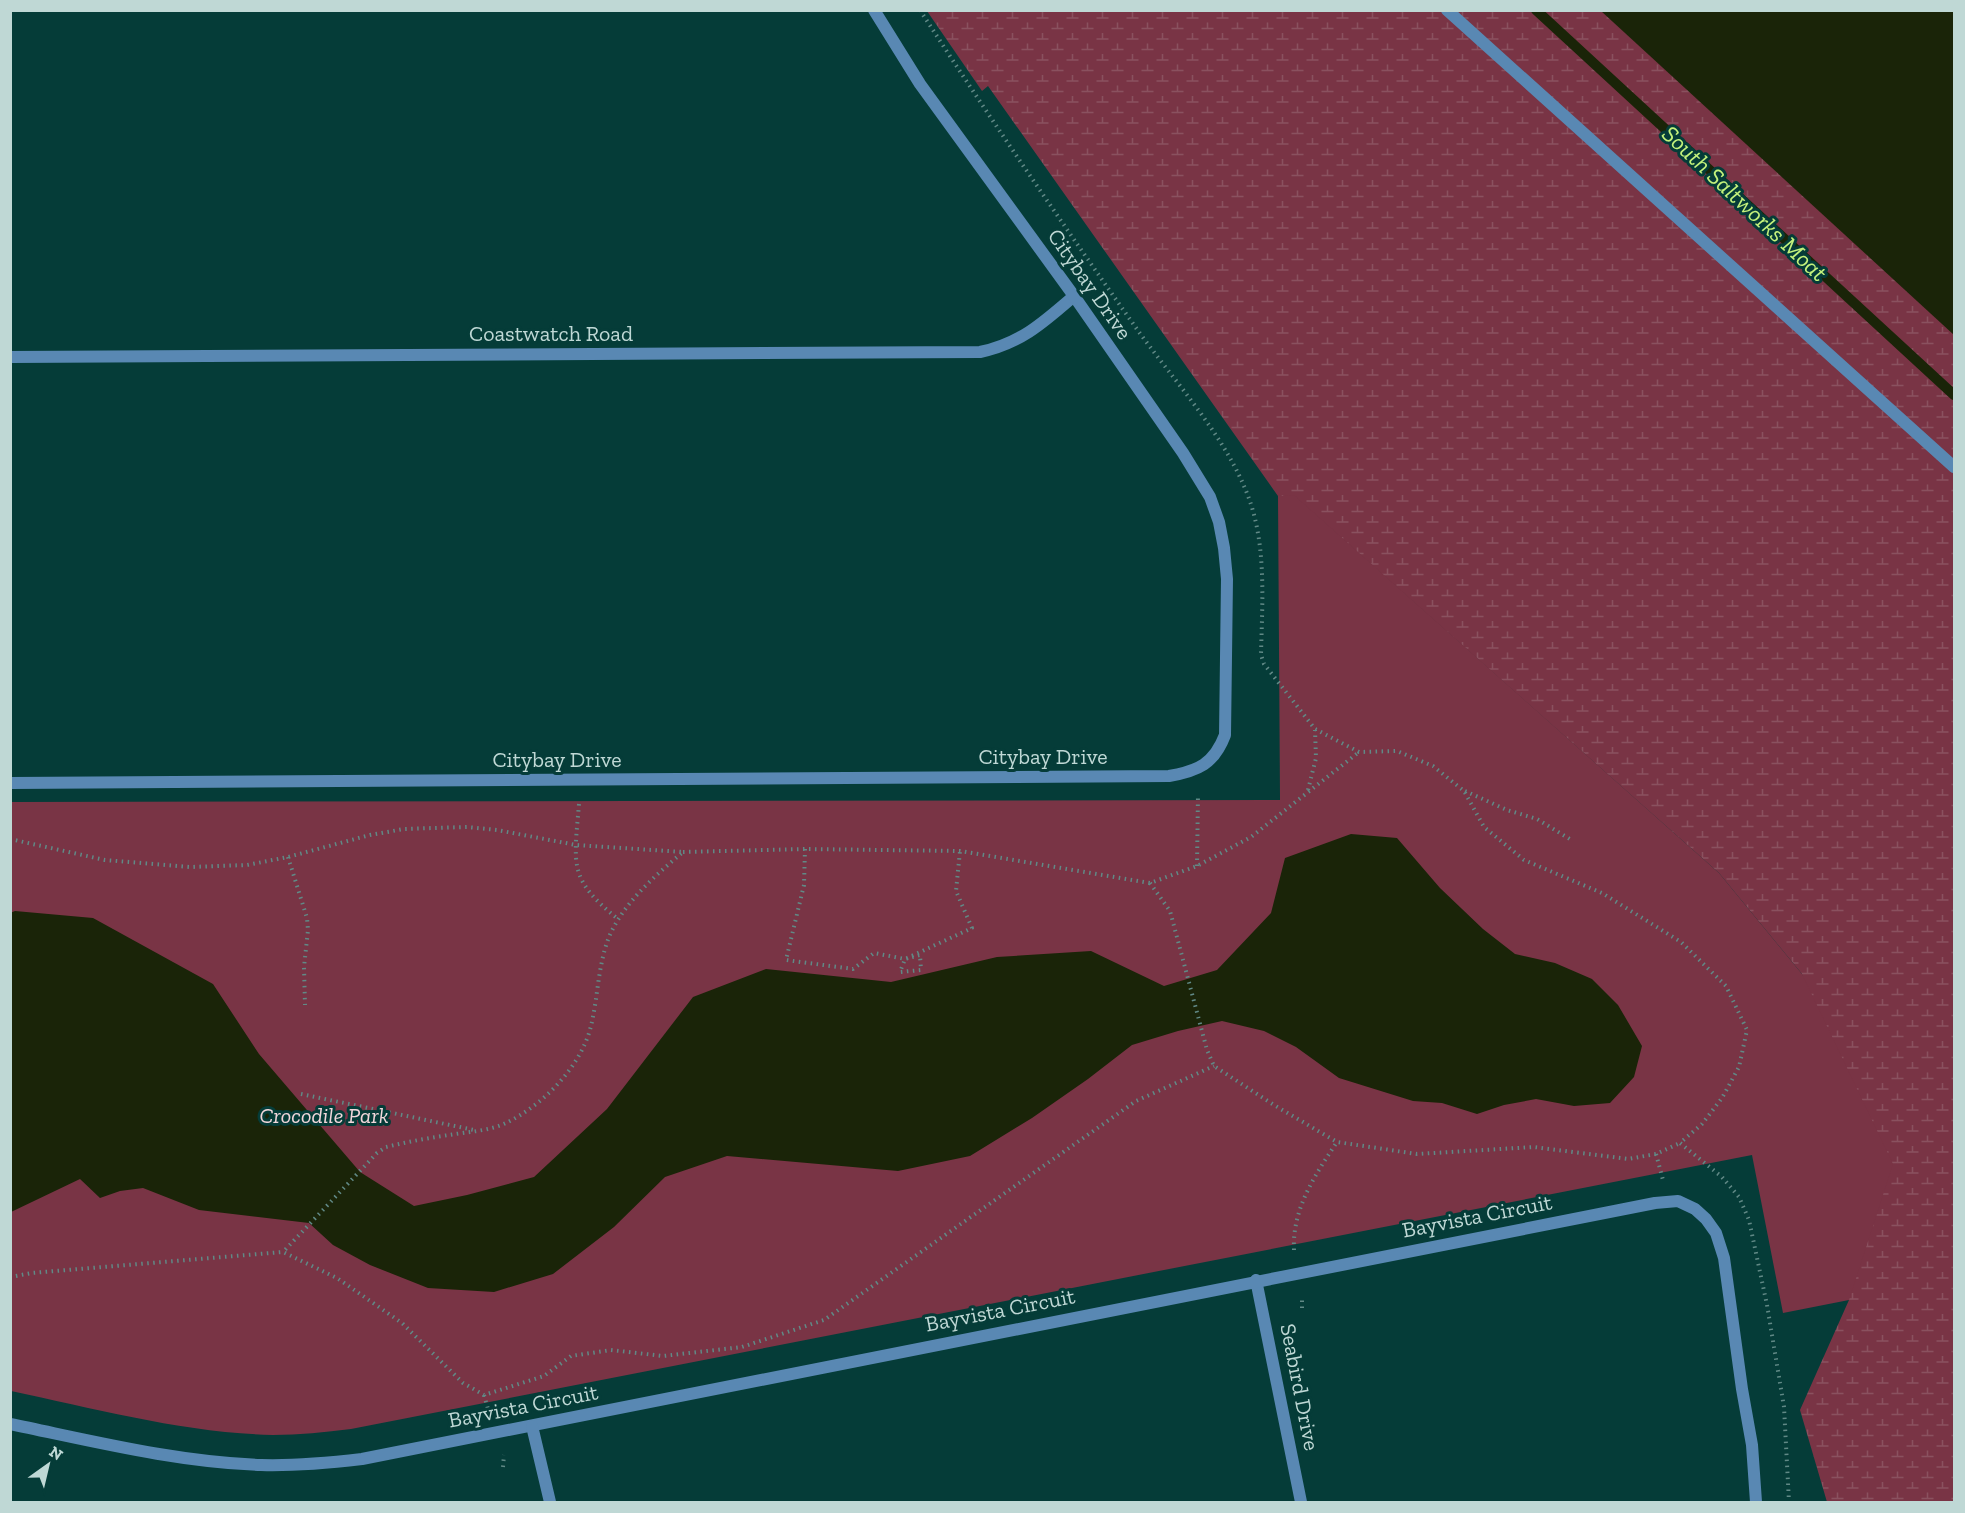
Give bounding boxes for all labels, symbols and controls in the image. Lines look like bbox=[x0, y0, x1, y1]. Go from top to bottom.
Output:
water label: South Saltworks Moat bbox=[1656, 119, 1834, 287]
street label: Citybay Drive bbox=[1042, 223, 1138, 345]
street label: Coastwatch Road bbox=[469, 320, 633, 347]
street label: Citybay Drive bbox=[978, 743, 1108, 770]
street label: Citybay Drive bbox=[492, 746, 622, 773]
park label: Crocodile Park bbox=[259, 1102, 389, 1129]
street label: Bayvista Circuit bbox=[1400, 1188, 1555, 1244]
street label: Bayvista Circuit bbox=[923, 1282, 1078, 1338]
street label: Seabird Drive bbox=[1274, 1321, 1326, 1453]
street label: Bayvista Circuit bbox=[446, 1378, 601, 1434]
north arrow bbox=[18, 1435, 78, 1495]
text: N bbox=[46, 1442, 66, 1464]

